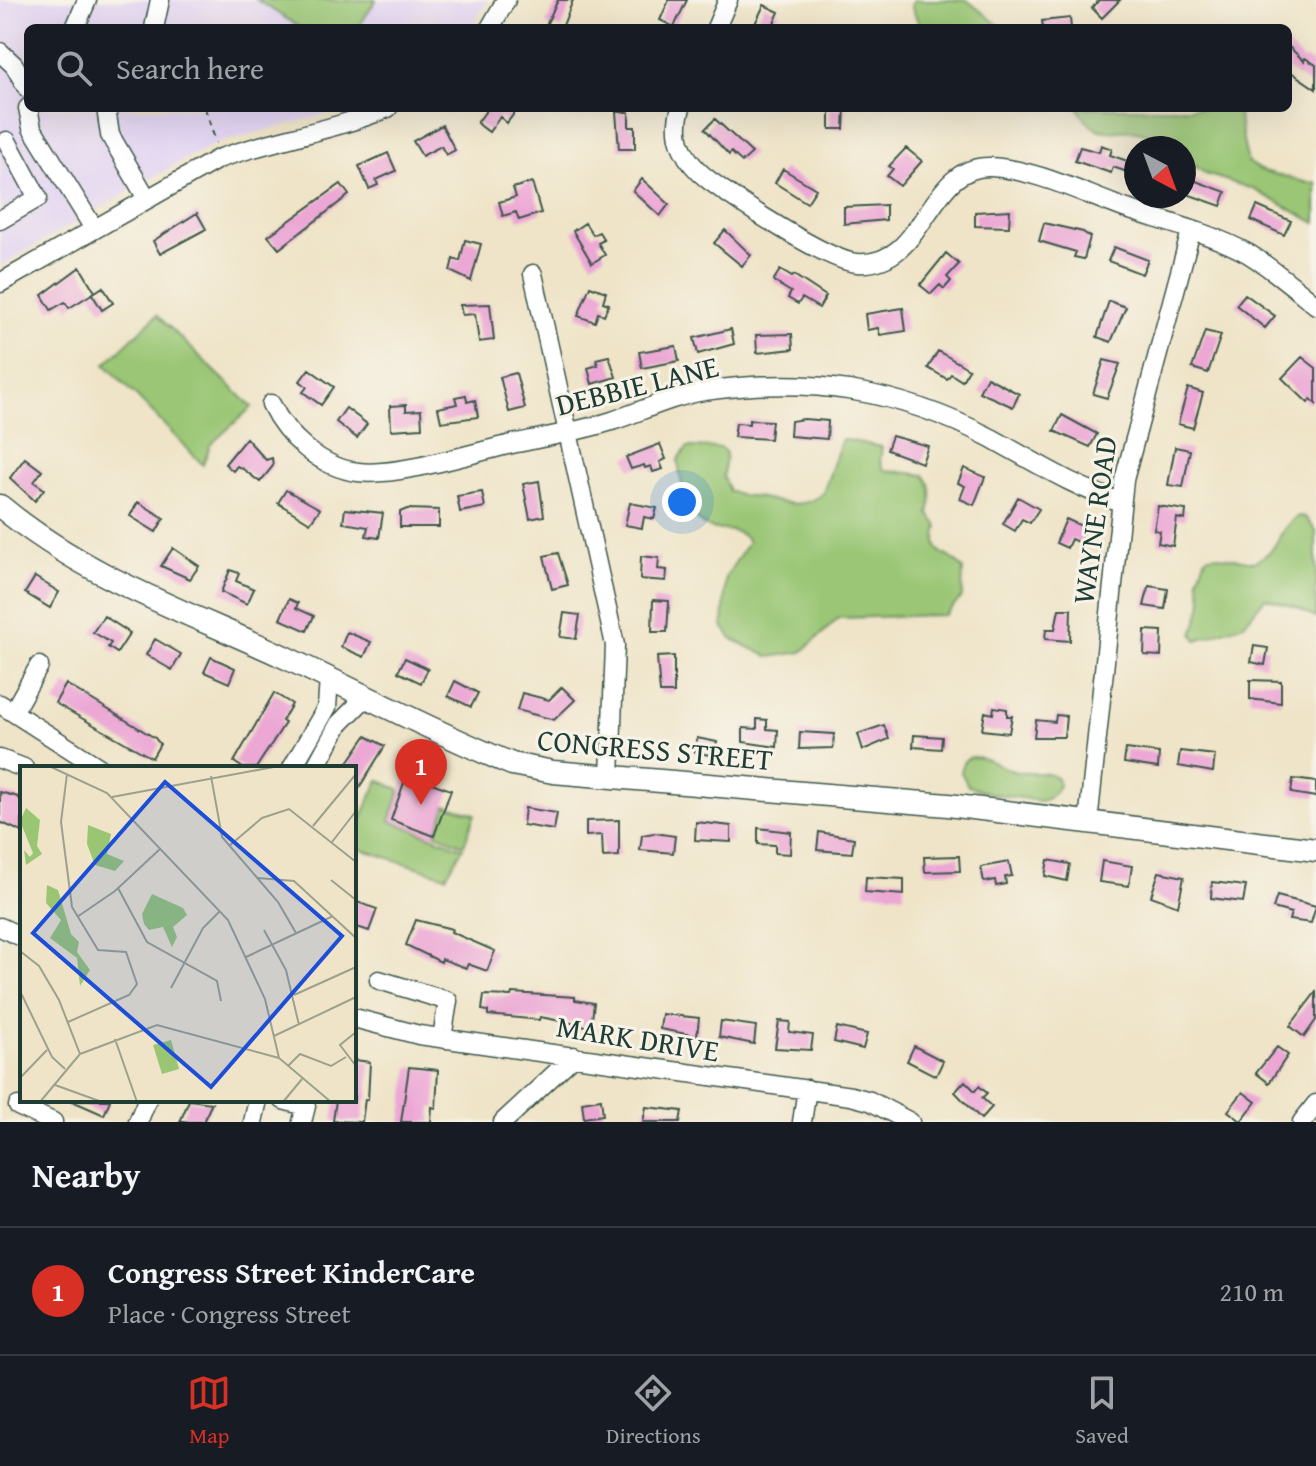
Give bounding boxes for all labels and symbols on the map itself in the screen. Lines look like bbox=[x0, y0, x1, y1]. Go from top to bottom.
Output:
north arrow bbox=[1124, 136, 1196, 208]
street label: DEBBIE LANE bbox=[551, 344, 723, 426]
street label: WAYNE ROAD bbox=[1060, 433, 1128, 607]
your location bbox=[662, 482, 702, 522]
street label: CONGRESS STREET bbox=[535, 717, 775, 781]
pin: 1 bbox=[395, 739, 447, 805]
inset map bbox=[20, 766, 356, 1102]
street label: MARK DRIVE bbox=[554, 1003, 722, 1073]

